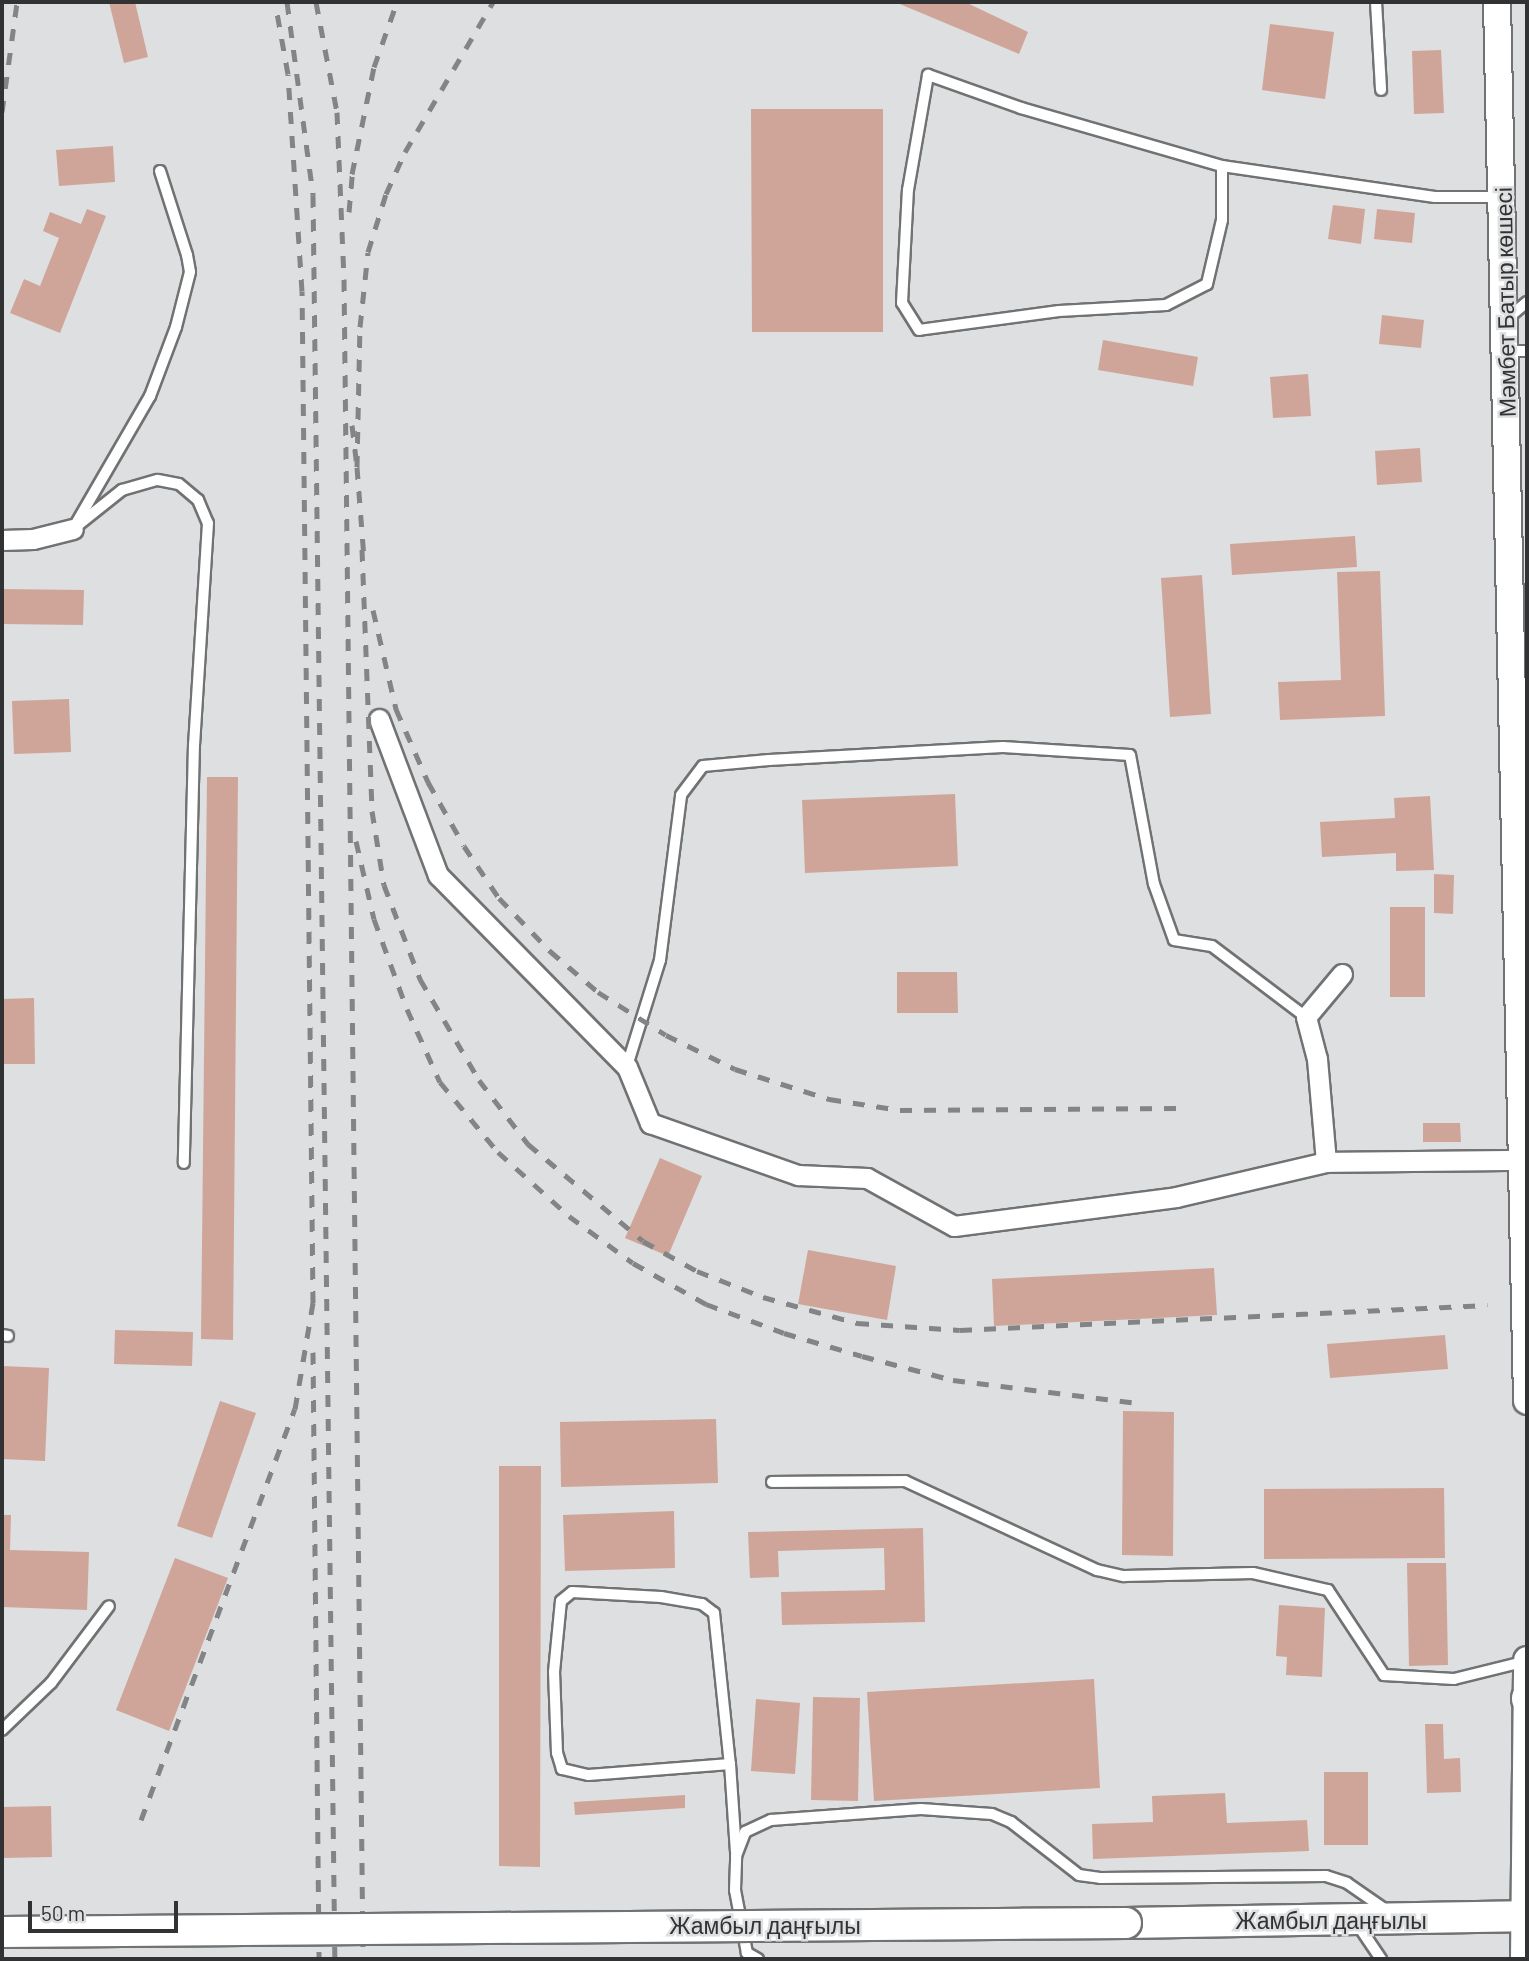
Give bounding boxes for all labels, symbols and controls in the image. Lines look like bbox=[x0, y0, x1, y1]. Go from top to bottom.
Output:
street label: Мәмбет Батыр көшесі bbox=[1489, 187, 1521, 417]
scale bar bbox=[32, 1888, 182, 1932]
text: 50 m bbox=[41, 1900, 85, 1925]
street label: Жамбыл даңғылы bbox=[1235, 1906, 1427, 1934]
street label: Жамбыл даңғылы bbox=[669, 1911, 861, 1939]

